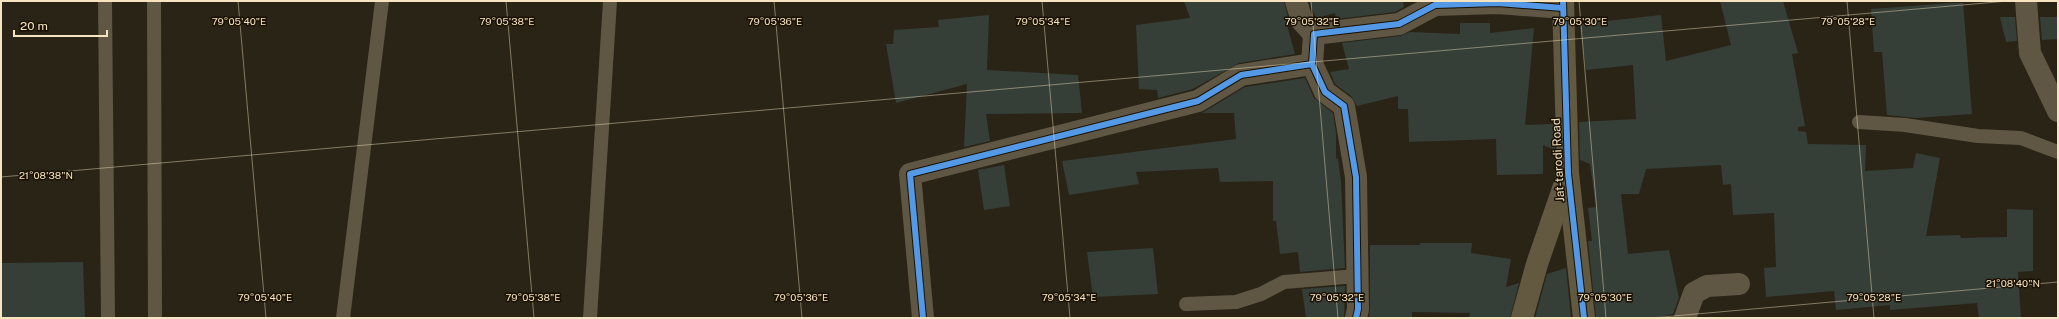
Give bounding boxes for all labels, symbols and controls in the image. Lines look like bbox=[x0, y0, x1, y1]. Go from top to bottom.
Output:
scale bar bbox=[14, 12, 107, 38]
text: 79°05'40"E bbox=[212, 15, 266, 27]
text: 79°05'38"E bbox=[480, 15, 534, 27]
text: 79°05'36"E bbox=[748, 15, 802, 27]
text: 79°05'34"E bbox=[1016, 15, 1070, 27]
text: 79°05'32"E bbox=[1285, 15, 1339, 27]
text: 79°05'30"E bbox=[1553, 15, 1607, 27]
text: 79°05'28"E bbox=[1821, 15, 1875, 27]
text: 20 m bbox=[20, 19, 48, 33]
street label: Jat-tarodi Road bbox=[1549, 118, 1567, 202]
text: 21°08'38"N bbox=[19, 169, 73, 181]
text: 21°08'40"N bbox=[1986, 277, 2040, 289]
text: 79°05'40"E bbox=[238, 291, 292, 303]
text: 79°05'38"E bbox=[506, 291, 560, 303]
text: 79°05'36"E bbox=[774, 291, 828, 303]
text: 79°05'34"E bbox=[1042, 291, 1096, 303]
text: 79°05'32"E bbox=[1310, 291, 1364, 303]
text: 79°05'30"E bbox=[1578, 291, 1632, 303]
text: 79°05'28"E bbox=[1847, 291, 1901, 303]

